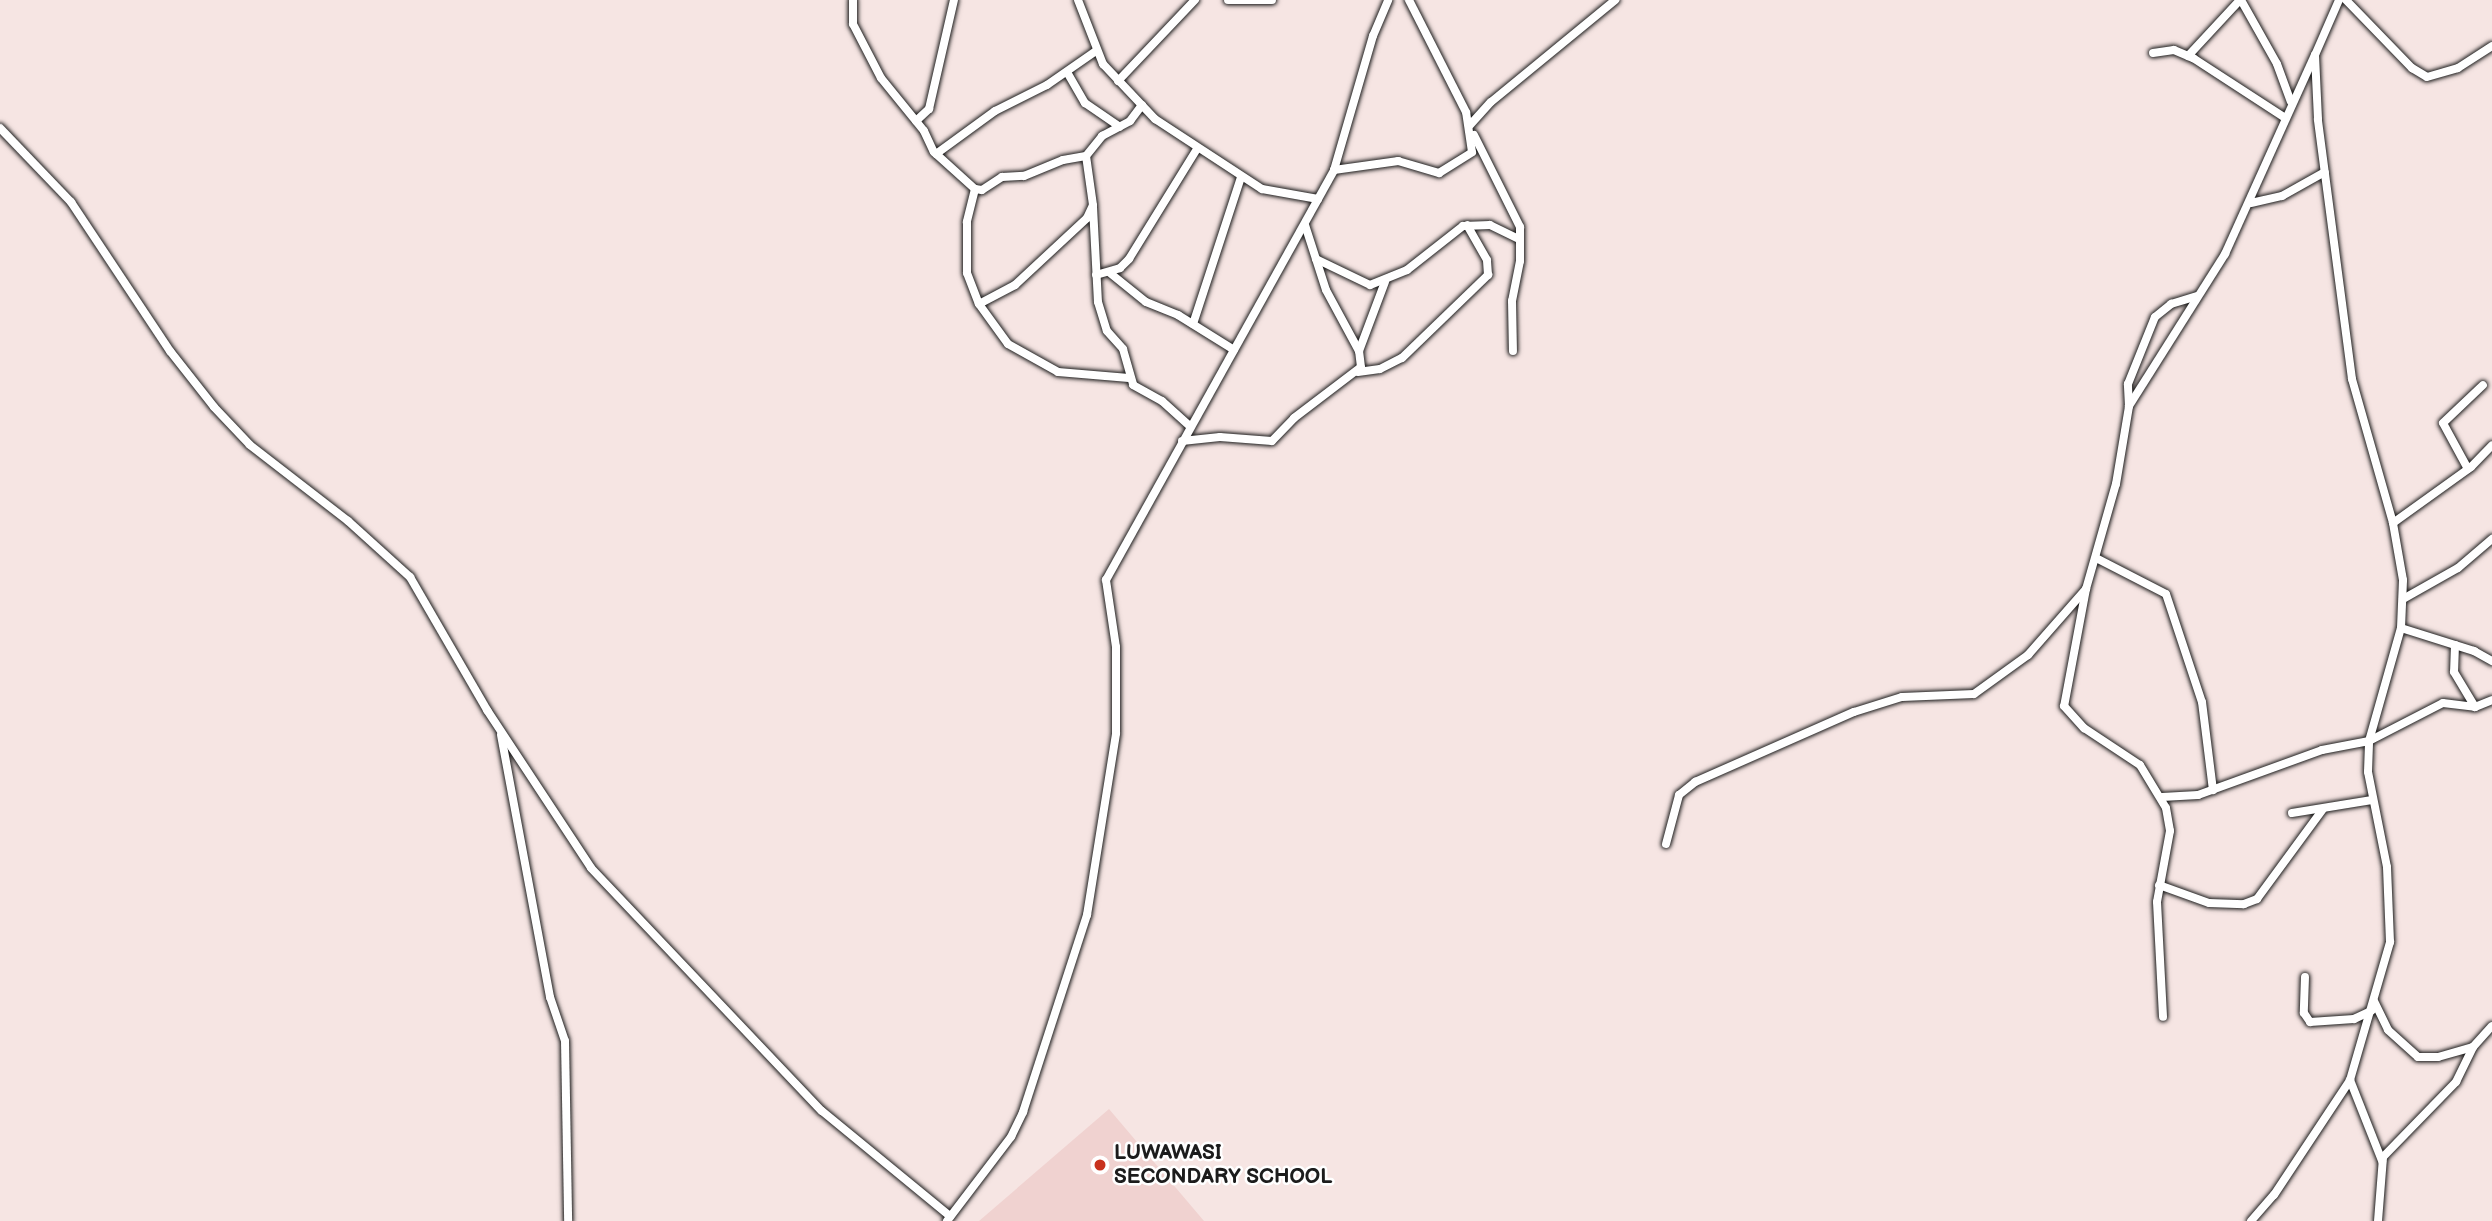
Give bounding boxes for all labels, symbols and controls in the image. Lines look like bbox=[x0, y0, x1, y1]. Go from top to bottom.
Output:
place label: LUWAWASI SECONDARY SCHOOL bbox=[1114, 1140, 1332, 1190]
marker: LUWAWASI SECONDARY SCHOOL bbox=[1092, 1157, 1108, 1173]

